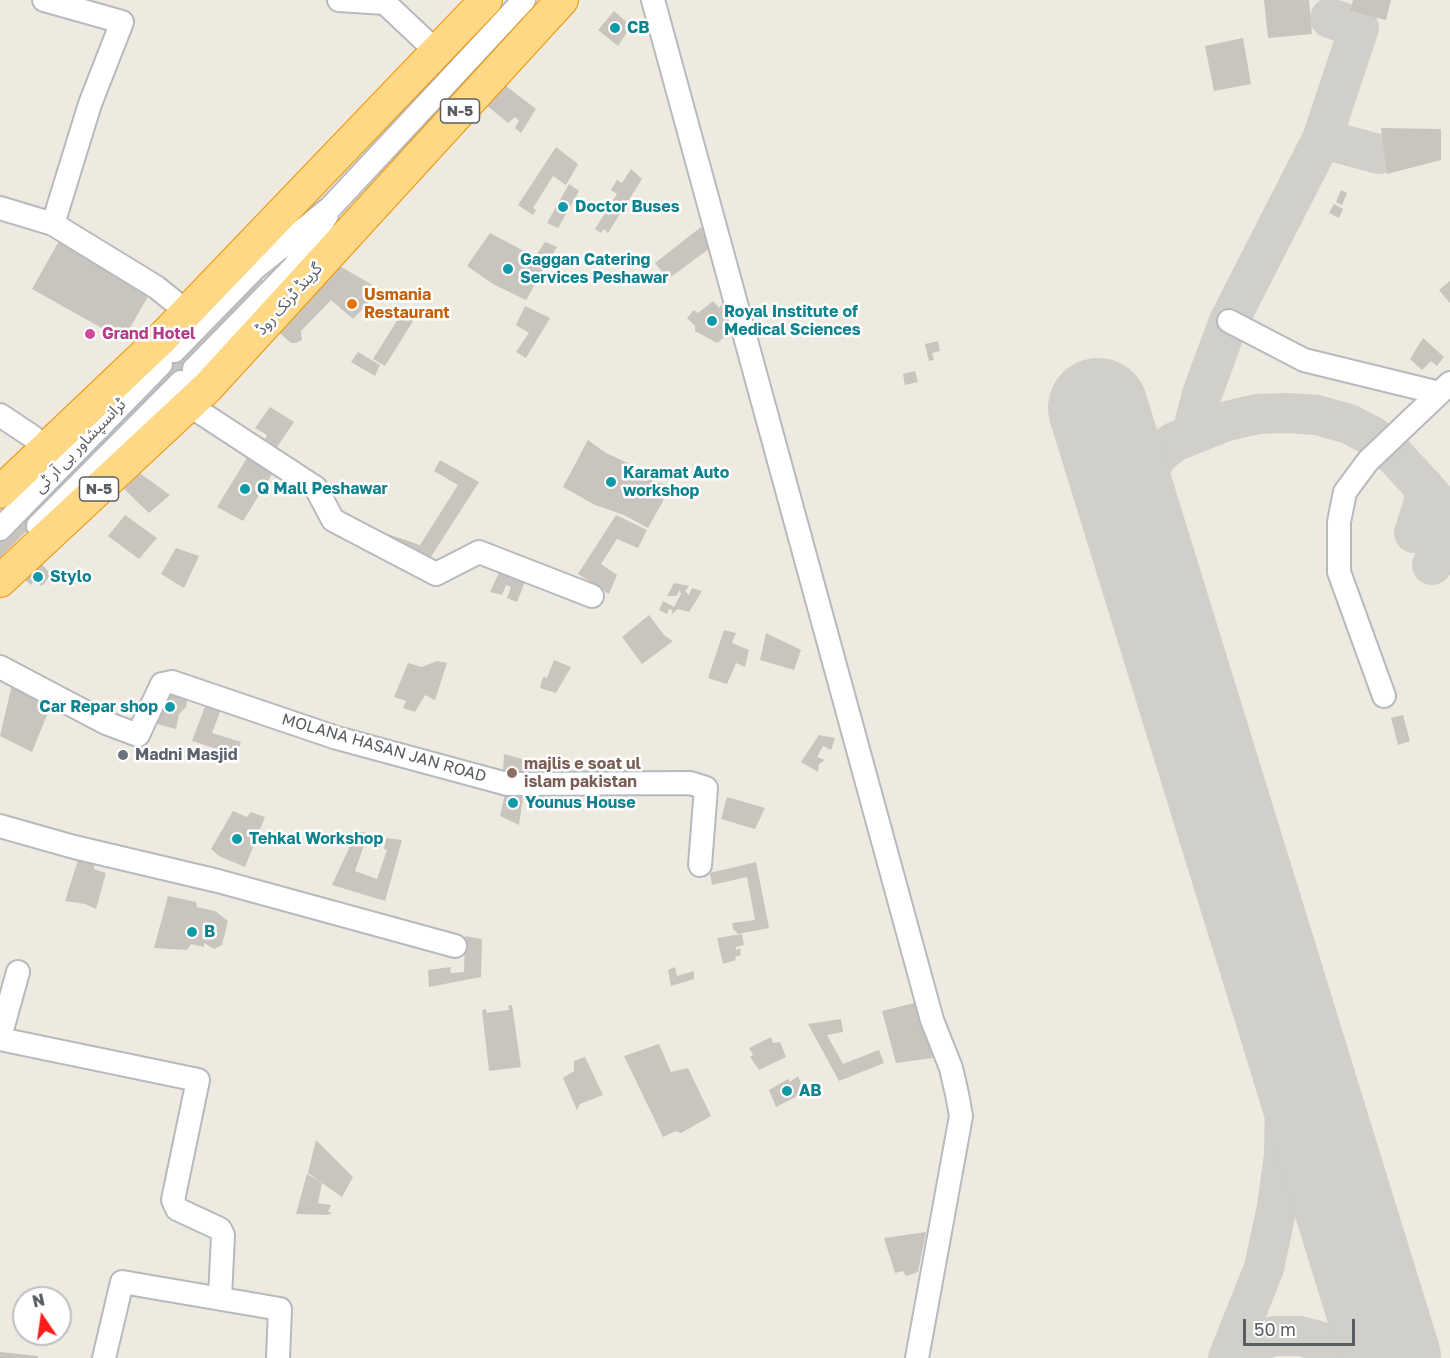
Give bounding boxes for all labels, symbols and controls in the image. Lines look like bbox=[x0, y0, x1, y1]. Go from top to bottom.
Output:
place label: CB bbox=[627, 18, 650, 38]
marker: CB bbox=[608, 21, 622, 35]
road number: N-5 bbox=[440, 99, 480, 123]
place label: Doctor Buses bbox=[575, 197, 680, 217]
marker: Doctor Buses bbox=[556, 200, 570, 214]
place label: Gaggan Catering Services Peshawar bbox=[520, 250, 669, 288]
street label: گرینڈ ٹرنک روڈ bbox=[252, 259, 326, 339]
marker: Gaggan Catering Services Peshawar bbox=[501, 262, 515, 276]
place label: Usmania Restaurant bbox=[364, 285, 450, 323]
marker: Usmania Restaurant bbox=[345, 297, 359, 311]
place label: Royal Institute of Medical Sciences bbox=[724, 302, 861, 340]
marker: Royal Institute of Medical Sciences bbox=[705, 314, 719, 328]
place label: Grand Hotel bbox=[102, 324, 195, 344]
marker: Grand Hotel bbox=[83, 327, 97, 341]
street label: ٹرانسپشاور بی آر ٹی bbox=[30, 395, 130, 497]
place label: Karamat Auto workshop bbox=[623, 463, 729, 501]
marker: Karamat Auto workshop bbox=[604, 475, 618, 489]
road number: N-5 bbox=[80, 477, 118, 501]
place label: Q Mall Peshawar bbox=[257, 479, 388, 499]
marker: Q Mall Peshawar bbox=[238, 482, 252, 496]
place label: Stylo bbox=[50, 567, 92, 587]
marker: Stylo bbox=[31, 570, 45, 584]
place label: Car Repar shop bbox=[39, 697, 158, 717]
marker: Car Repar shop bbox=[163, 700, 177, 714]
street label: MOLANA HASAN JAN ROAD bbox=[279, 710, 489, 786]
place label: Madni Masjid bbox=[135, 745, 238, 765]
marker: Madni Masjid bbox=[116, 748, 130, 762]
place label: majlis e soat ul islam pakistan bbox=[524, 754, 641, 792]
marker: majlis e soat ul islam pakistan bbox=[505, 766, 519, 780]
place label: Younus House bbox=[525, 793, 636, 813]
marker: Younus House bbox=[506, 796, 520, 810]
place label: Tehkal Workshop bbox=[249, 829, 383, 849]
marker: Tehkal Workshop bbox=[230, 832, 244, 846]
place label: B bbox=[204, 922, 215, 942]
marker: B bbox=[185, 925, 199, 939]
place label: AB bbox=[799, 1081, 822, 1101]
marker: AB bbox=[780, 1084, 794, 1098]
north arrow bbox=[12, 1286, 72, 1346]
text: N bbox=[30, 1289, 47, 1312]
scale bar bbox=[1246, 1307, 1358, 1345]
text: 50 m bbox=[1254, 1318, 1296, 1340]

